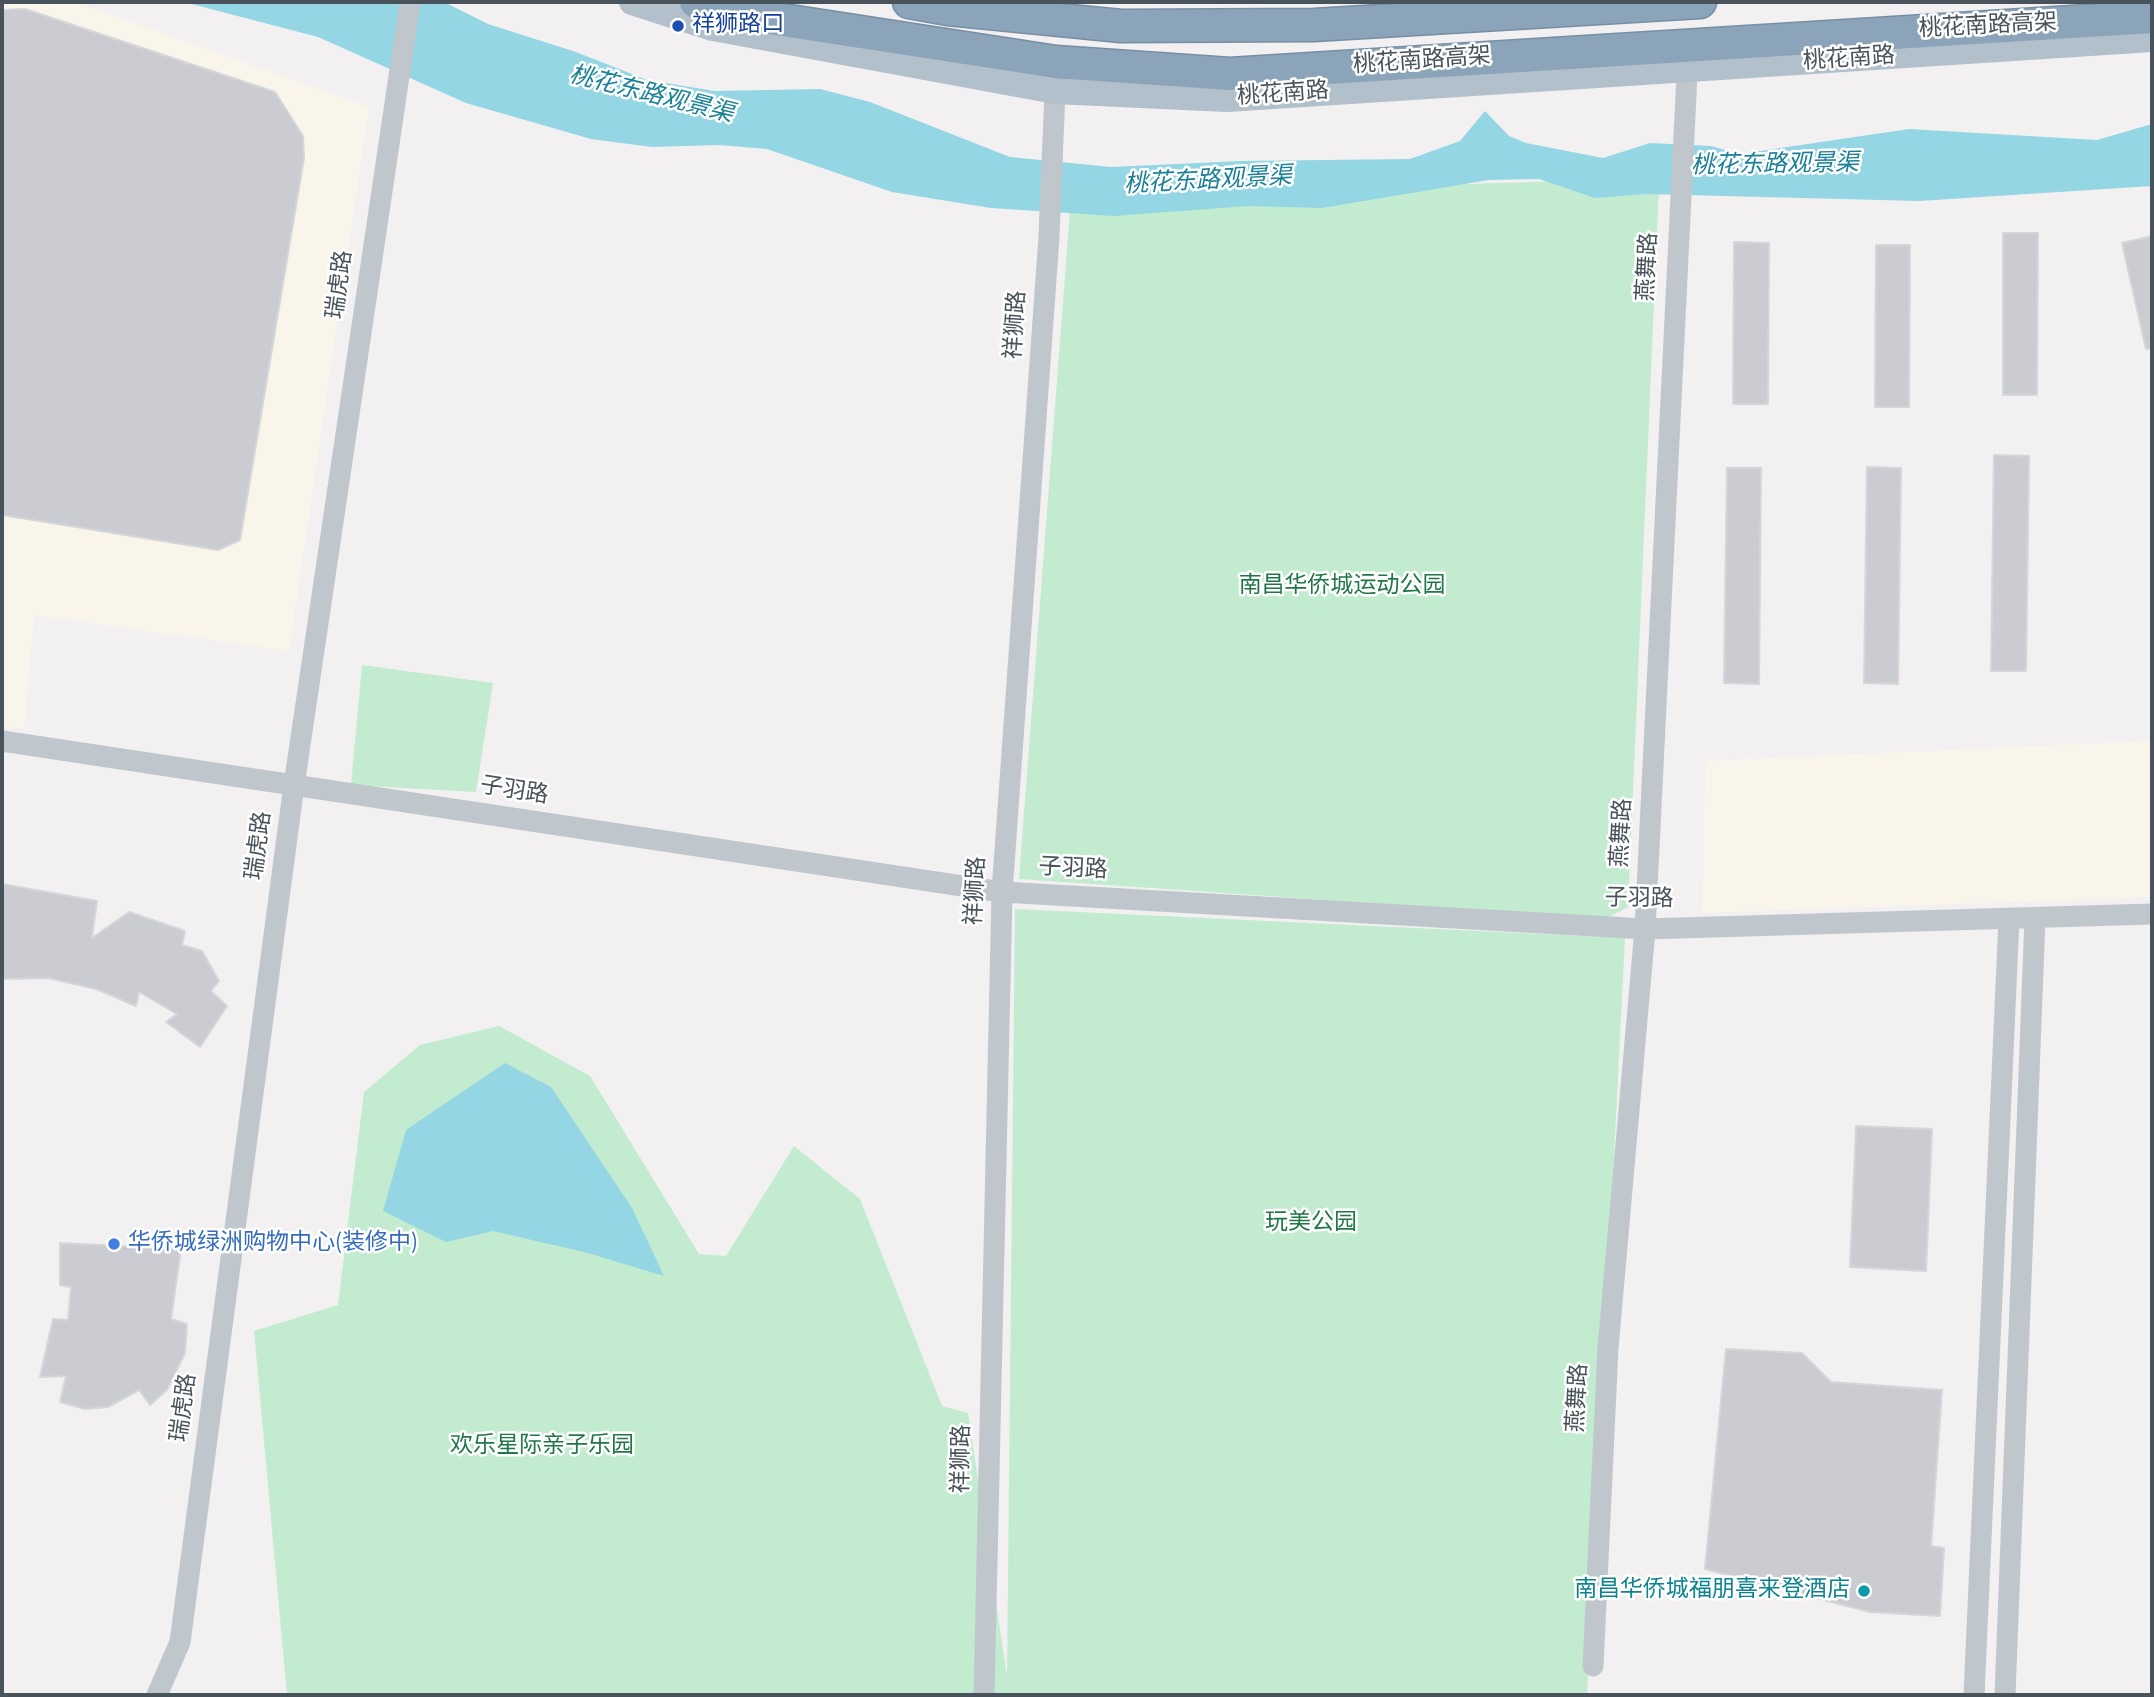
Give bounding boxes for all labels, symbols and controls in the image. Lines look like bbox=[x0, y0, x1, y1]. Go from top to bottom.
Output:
street label: 桃花南路高架 bbox=[1918, 10, 2058, 44]
place label: 祥狮路口 bbox=[692, 12, 784, 40]
marker: 祥狮路口 bbox=[670, 18, 686, 34]
street label: 桃花南路高架 bbox=[1352, 43, 1492, 81]
street label: 桃花南路 bbox=[1802, 43, 1896, 77]
water label: 桃花东路观景渠 bbox=[566, 62, 736, 130]
street label: 桃花南路 bbox=[1236, 78, 1330, 112]
water label: 桃花东路观景渠 bbox=[1691, 150, 1859, 182]
water label: 桃花东路观景渠 bbox=[1123, 163, 1293, 201]
street label: 燕舞路 bbox=[1633, 232, 1665, 302]
street label: 瑞虎路 bbox=[323, 249, 359, 321]
street label: 祥狮路 bbox=[1001, 290, 1033, 360]
park label: 南昌华侨城运动公园 bbox=[1239, 573, 1445, 601]
street label: 子羽路 bbox=[478, 773, 550, 811]
street label: 燕舞路 bbox=[1607, 798, 1639, 868]
street label: 瑞虎路 bbox=[242, 810, 278, 882]
street label: 子羽路 bbox=[1038, 854, 1108, 886]
street label: 祥狮路 bbox=[961, 856, 993, 926]
street label: 子羽路 bbox=[1604, 886, 1674, 914]
park label: 玩美公园 bbox=[1265, 1210, 1357, 1238]
place label: 华侨城绿洲购物中心(装修中) bbox=[128, 1230, 418, 1258]
marker: 华侨城绿洲购物中心(装修中) bbox=[106, 1236, 122, 1252]
street label: 燕舞路 bbox=[1563, 1363, 1595, 1433]
street label: 瑞虎路 bbox=[167, 1372, 203, 1444]
street label: 祥狮路 bbox=[949, 1424, 977, 1494]
park label: 欢乐星际亲子乐园 bbox=[450, 1433, 634, 1461]
place label: 南昌华侨城福朋喜来登酒店 bbox=[1574, 1577, 1850, 1605]
marker: 南昌华侨城福朋喜来登酒店 bbox=[1856, 1583, 1872, 1599]

